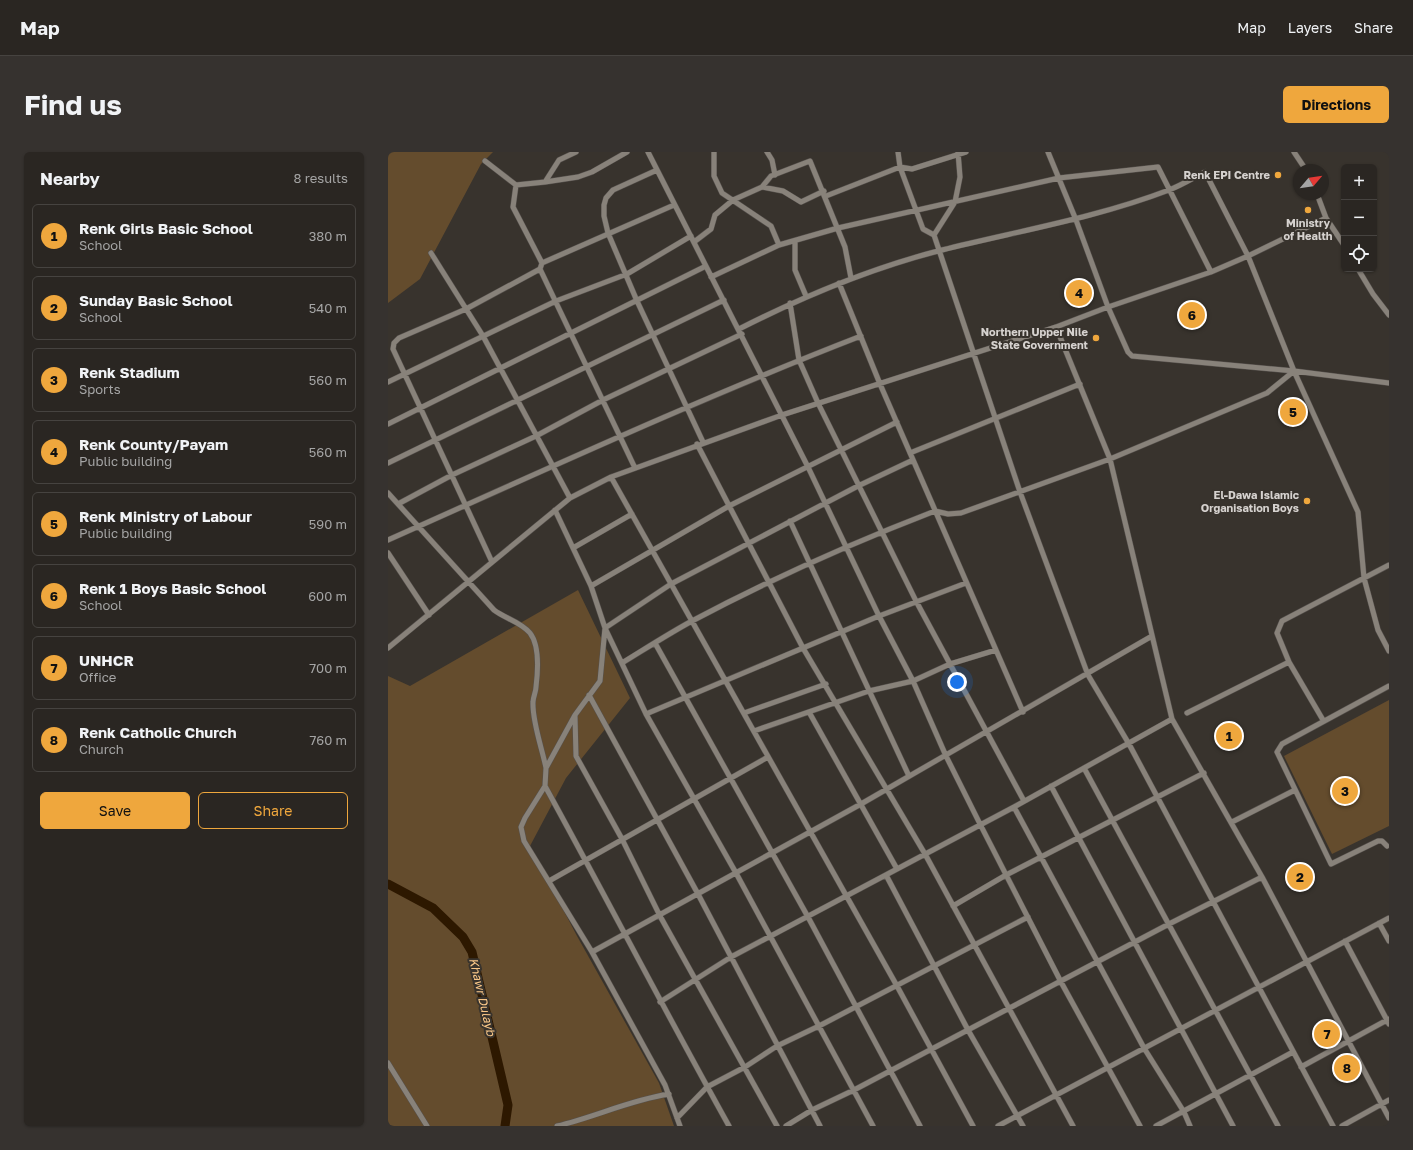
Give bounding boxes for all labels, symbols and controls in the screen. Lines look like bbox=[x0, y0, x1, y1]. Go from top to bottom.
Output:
text: Map bbox=[20, 16, 60, 39]
text: Map bbox=[1237, 19, 1266, 36]
text: Layers bbox=[1288, 19, 1332, 36]
text: Share bbox=[1354, 19, 1393, 36]
button: Directions bbox=[1283, 86, 1389, 123]
text: Find us bbox=[24, 88, 122, 121]
north arrow bbox=[1293, 164, 1329, 200]
map controls bbox=[1341, 164, 1377, 272]
button: + bbox=[1341, 164, 1377, 200]
text: Nearby bbox=[40, 168, 100, 189]
place label: Renk EPI Centre bbox=[1184, 168, 1271, 181]
text: 8 results bbox=[294, 170, 348, 186]
marker: Renk EPI Centre bbox=[1273, 170, 1283, 180]
button: − bbox=[1341, 200, 1377, 236]
marker: Ministry of Health bbox=[1303, 205, 1313, 215]
place label: Ministry of Health bbox=[1283, 216, 1333, 242]
text: Renk Girls Basic School bbox=[79, 219, 253, 237]
text: 1 bbox=[51, 228, 57, 244]
text: 380 m bbox=[309, 228, 347, 244]
button: locate bbox=[1341, 236, 1377, 272]
text: School bbox=[79, 237, 122, 253]
pin: 4 bbox=[1066, 278, 1092, 308]
text: Sunday Basic School bbox=[79, 291, 232, 309]
text: 2 bbox=[50, 300, 58, 316]
text: 540 m bbox=[309, 300, 347, 316]
pin: 6 bbox=[1179, 300, 1205, 330]
text: School bbox=[79, 309, 122, 325]
place label: Northern Upper Nile State Government bbox=[981, 325, 1089, 351]
marker: Northern Upper Nile State Government bbox=[1091, 333, 1101, 343]
text: Renk Stadium bbox=[79, 363, 180, 381]
text: 3 bbox=[50, 372, 58, 388]
text: 560 m bbox=[309, 372, 347, 388]
text: Sports bbox=[79, 381, 121, 397]
pin: 5 bbox=[1280, 397, 1306, 427]
text: Renk County/Payam bbox=[79, 435, 228, 453]
text: 4 bbox=[50, 444, 58, 460]
text: 560 m bbox=[309, 444, 347, 460]
text: Public building bbox=[79, 453, 172, 469]
place label: El-Dawa Islamic Organisation Boys bbox=[1201, 488, 1300, 514]
marker: El-Dawa Islamic Organisation Boys bbox=[1302, 496, 1312, 506]
text: Renk Ministry of Labour bbox=[79, 507, 252, 525]
text: 5 bbox=[50, 516, 58, 532]
text: 590 m bbox=[309, 516, 347, 532]
text: Public building bbox=[79, 525, 172, 541]
text: Renk 1 Boys Basic School bbox=[79, 579, 266, 597]
text: 6 bbox=[50, 588, 58, 604]
text: 600 m bbox=[308, 588, 347, 604]
text: School bbox=[79, 597, 122, 613]
text: UNHCR bbox=[79, 651, 134, 669]
text: 7 bbox=[50, 660, 58, 676]
text: 700 m bbox=[309, 660, 347, 676]
text: Office bbox=[79, 669, 116, 685]
your location bbox=[947, 672, 967, 692]
pin: 1 bbox=[1216, 721, 1242, 751]
text: Renk Catholic Church bbox=[79, 723, 236, 741]
text: 8 bbox=[50, 732, 58, 748]
text: 760 m bbox=[309, 732, 347, 748]
text: Church bbox=[79, 741, 124, 757]
pin: 3 bbox=[1332, 776, 1358, 806]
button: Save bbox=[40, 792, 190, 829]
button: Share bbox=[198, 792, 348, 829]
pin: 2 bbox=[1287, 862, 1313, 892]
water label: Khawr Dulayb bbox=[466, 956, 499, 1039]
pin: 7 bbox=[1314, 1019, 1340, 1049]
pin: 8 bbox=[1334, 1053, 1360, 1083]

